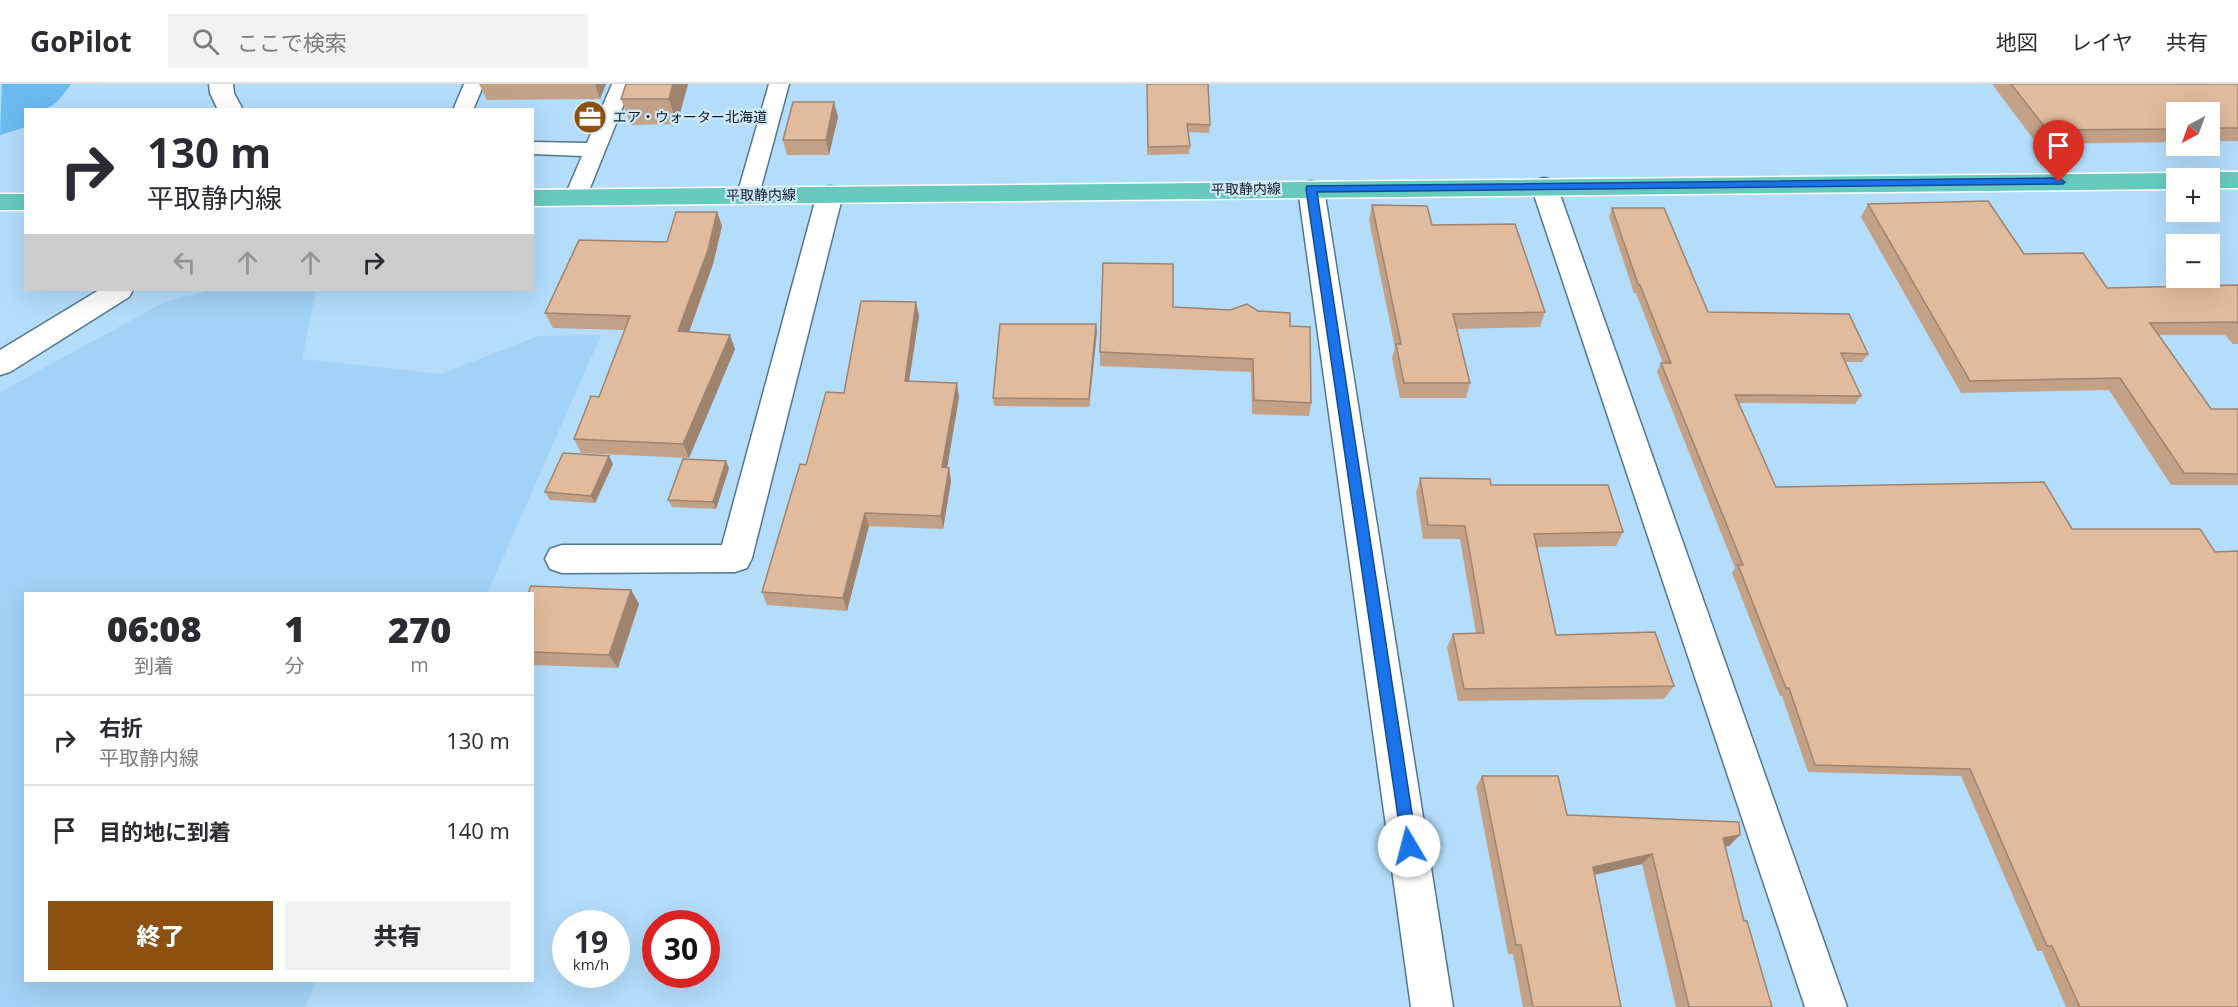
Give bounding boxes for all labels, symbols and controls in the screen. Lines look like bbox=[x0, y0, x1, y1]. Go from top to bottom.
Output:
search box bbox=[168, 14, 588, 68]
text: GoPilot bbox=[30, 22, 132, 60]
icon: search bbox=[189, 25, 222, 58]
text: ここで検索 bbox=[237, 27, 347, 57]
text: 地図 bbox=[1996, 28, 2038, 56]
text: レイヤ bbox=[2071, 28, 2133, 56]
text: 共有 bbox=[2166, 28, 2208, 56]
office icon: エア・ウォーター北海道 bbox=[572, 99, 608, 135]
north arrow bbox=[2166, 102, 2220, 156]
map controls bbox=[2166, 102, 2220, 288]
place label: エア・ウォーター北海道 bbox=[613, 107, 767, 126]
pin bbox=[2033, 120, 2084, 182]
text: 130 m bbox=[147, 123, 271, 180]
icon: arrive bbox=[2042, 129, 2075, 162]
icon: right bbox=[48, 132, 126, 210]
button: + bbox=[2166, 168, 2220, 222]
street label: 平取静内線 bbox=[1211, 178, 1281, 199]
text: 平取静内線 bbox=[147, 179, 282, 216]
street label: 平取静内線 bbox=[726, 184, 796, 205]
button: − bbox=[2166, 234, 2220, 288]
icon: left bbox=[168, 246, 201, 279]
icon: ahead bbox=[231, 246, 264, 279]
icon: ahead bbox=[294, 246, 327, 279]
icon: right bbox=[357, 246, 390, 279]
text: 06:08 bbox=[107, 604, 201, 653]
text: 1 bbox=[284, 604, 305, 653]
text: 270 bbox=[388, 605, 451, 654]
text: m bbox=[410, 651, 429, 678]
text: 到着 bbox=[134, 652, 174, 679]
text: 分 bbox=[285, 652, 305, 679]
text: 右折 bbox=[99, 712, 143, 742]
icon: right bbox=[48, 724, 81, 757]
text: 130 m bbox=[446, 725, 510, 755]
text: 平取静内線 bbox=[99, 744, 199, 771]
icon: arrive bbox=[48, 814, 81, 847]
position arrow bbox=[1377, 814, 1441, 878]
text: 140 m bbox=[446, 815, 510, 845]
text: 目的地に到着 bbox=[99, 816, 231, 846]
button: 終了 bbox=[48, 901, 273, 970]
button: 共有 bbox=[285, 901, 510, 970]
speed limit sign: 30 bbox=[642, 910, 720, 988]
text: 19 bbox=[574, 921, 608, 962]
text: km/h bbox=[573, 954, 609, 974]

